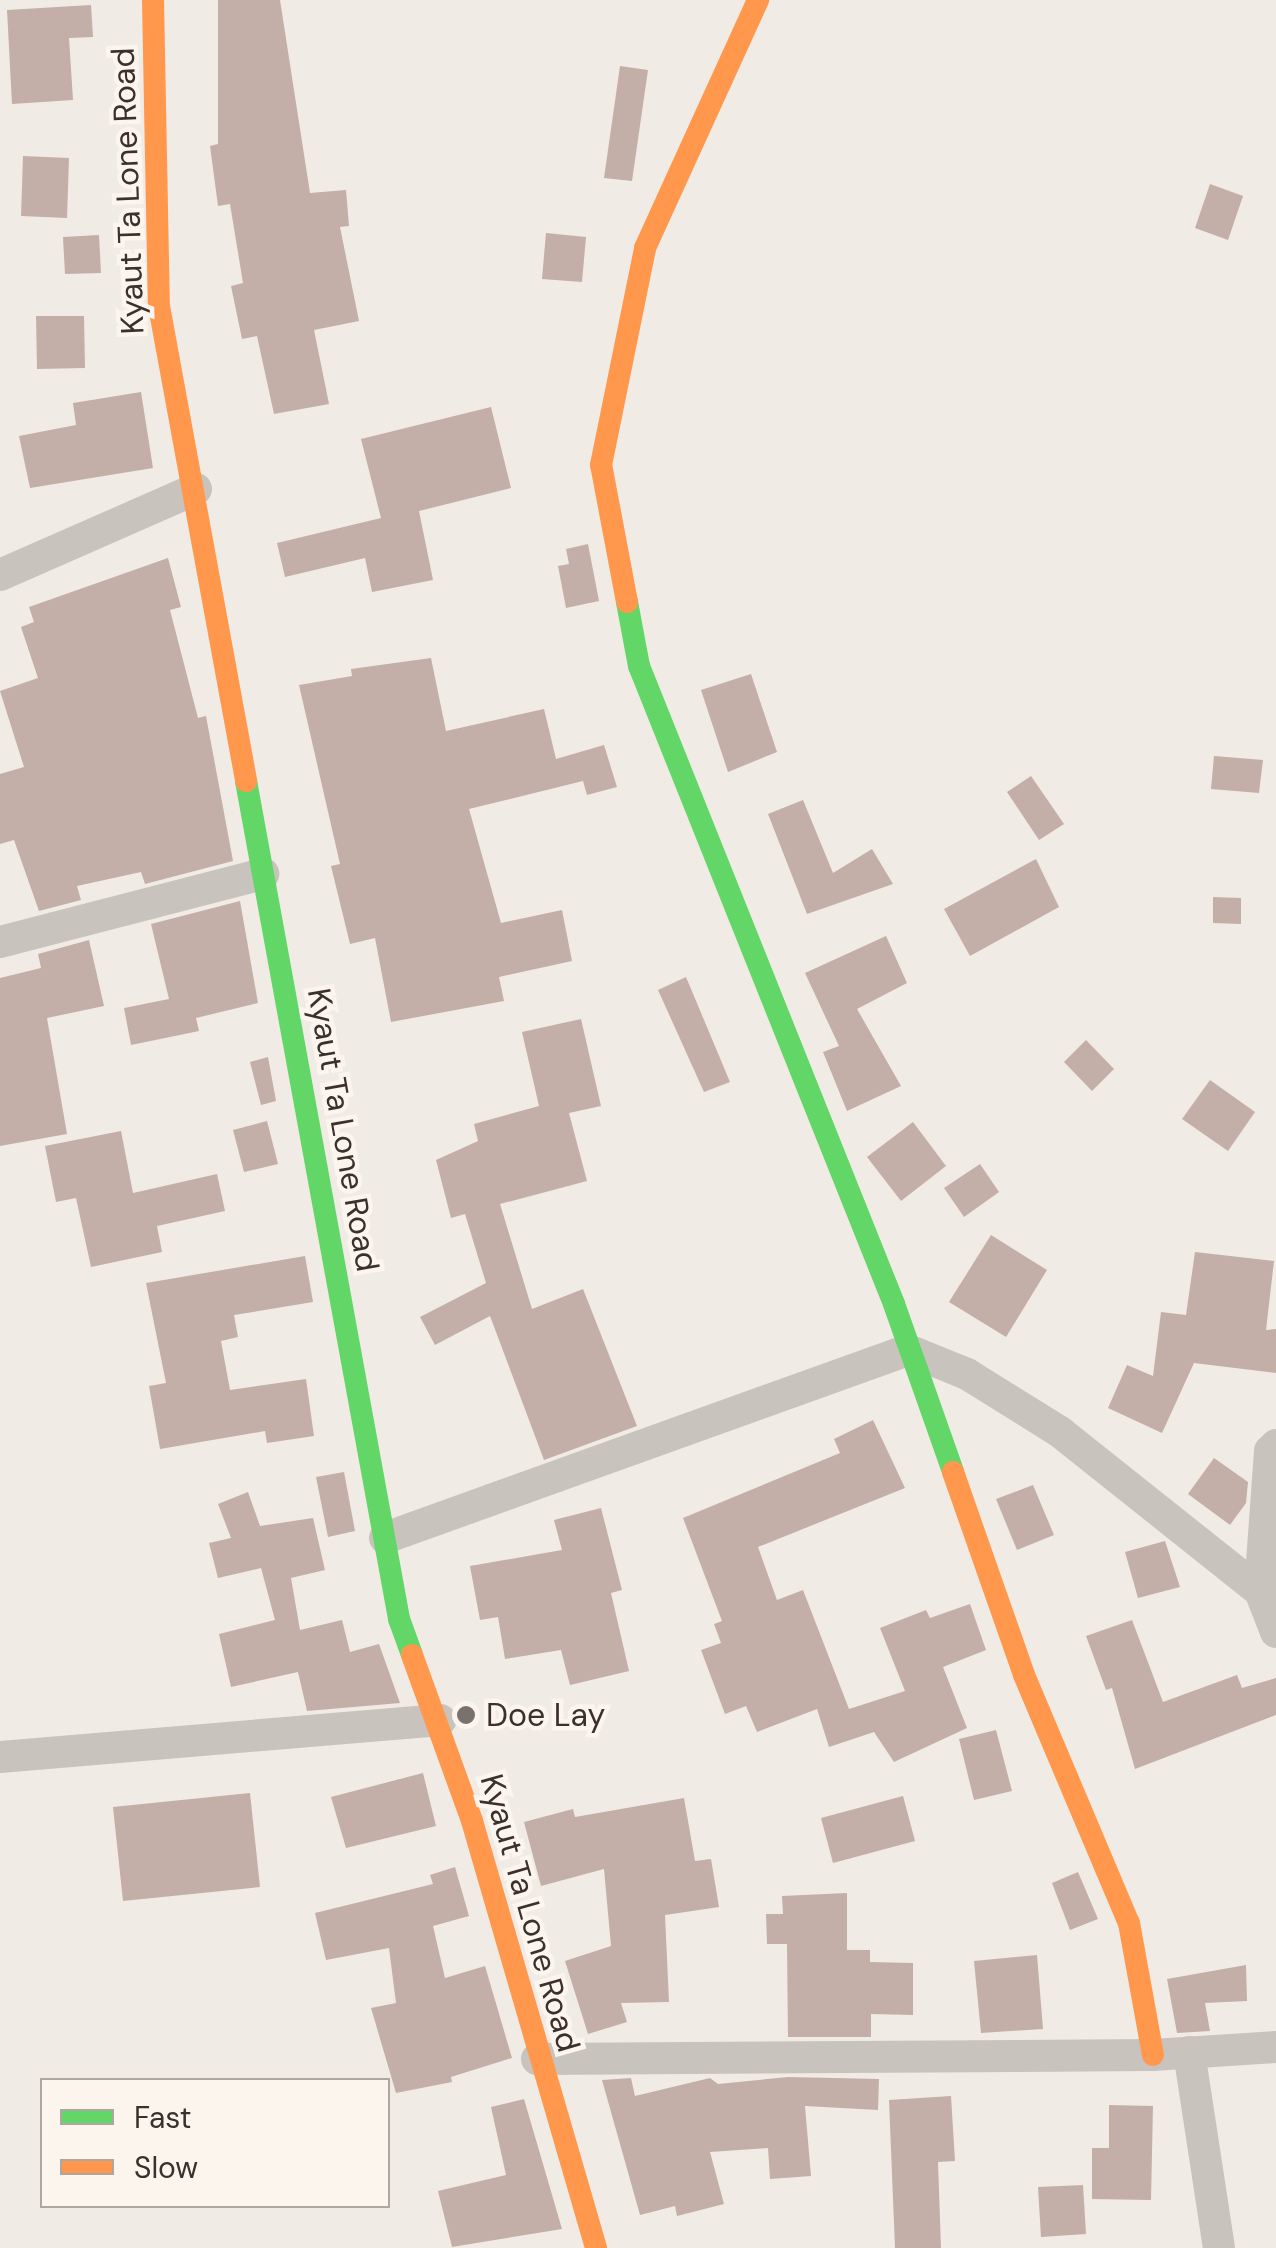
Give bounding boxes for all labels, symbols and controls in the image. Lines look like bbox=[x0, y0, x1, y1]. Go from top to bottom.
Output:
street label: Kyaut Ta Lone Road bbox=[104, 47, 152, 335]
street label: Kyaut Ta Lone Road bbox=[299, 985, 387, 1275]
place label: Doe Lay bbox=[486, 1696, 605, 1734]
marker: Doe Lay bbox=[455, 1704, 477, 1726]
street label: Kyaut Ta Lone Road bbox=[472, 1770, 588, 2056]
legend bbox=[40, 2078, 390, 2208]
text: Fast bbox=[134, 2098, 192, 2137]
text: Slow bbox=[134, 2148, 198, 2187]

